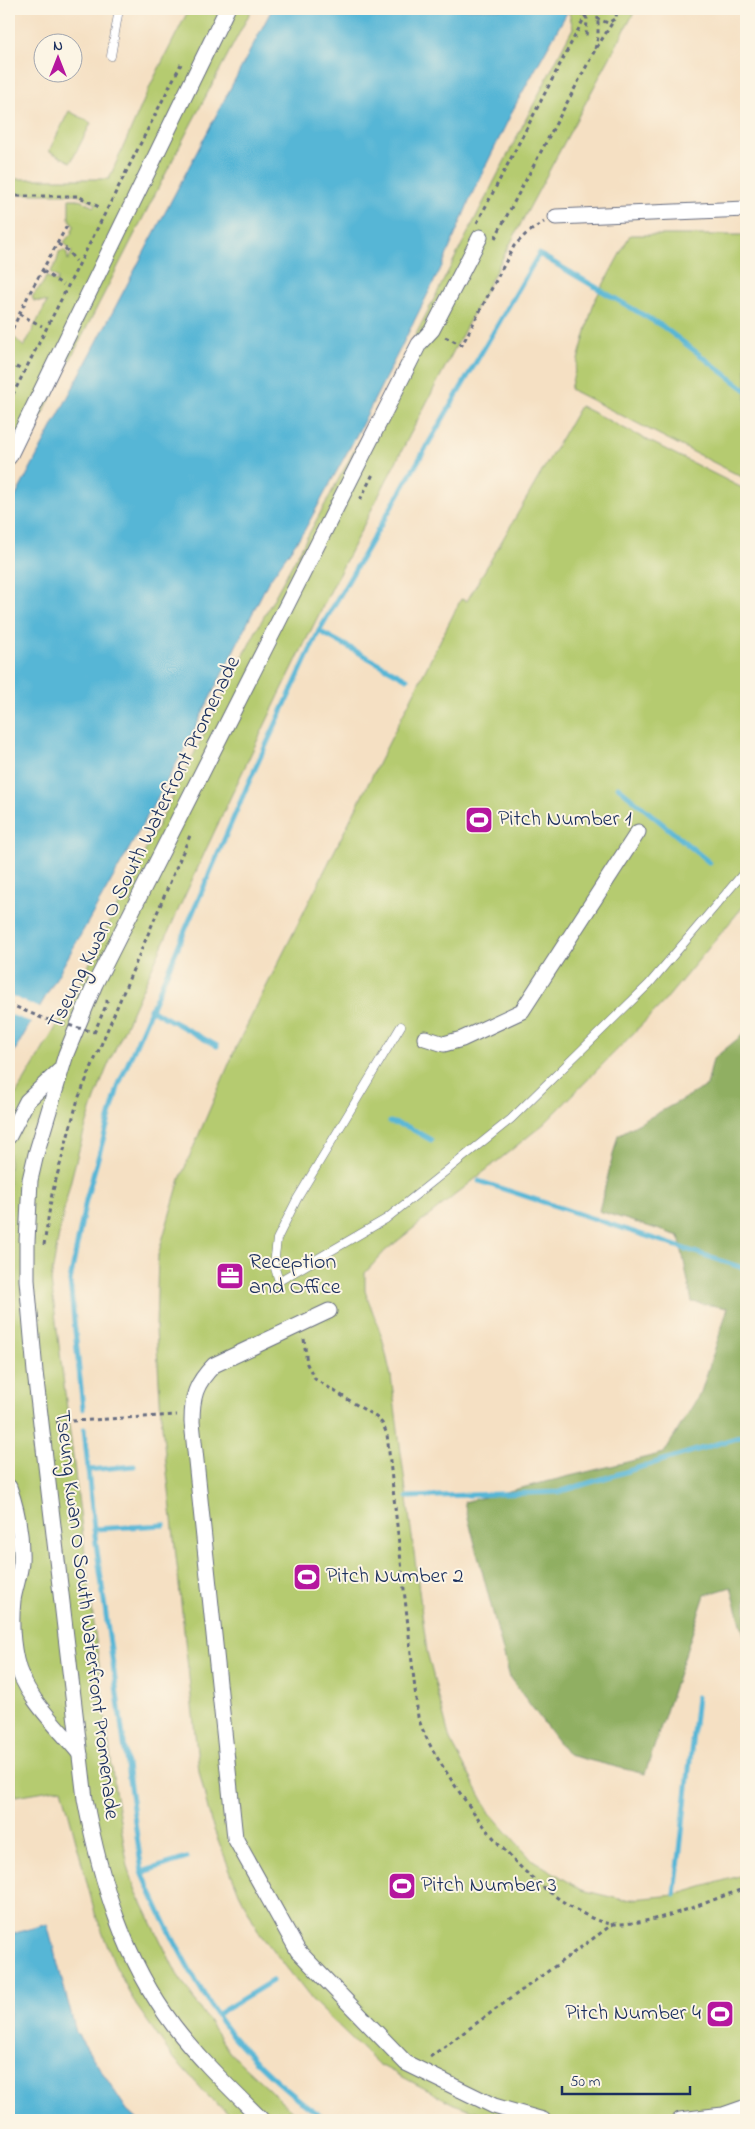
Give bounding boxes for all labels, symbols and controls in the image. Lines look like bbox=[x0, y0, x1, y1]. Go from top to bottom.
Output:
north arrow bbox=[32, 32, 82, 82]
text: N bbox=[53, 36, 63, 57]
street label: Tseung Kwan O South Waterfront Promenade bbox=[40, 651, 251, 1036]
place label: Pitch Number 1 bbox=[498, 804, 632, 836]
sports icon: Pitch Number 1 bbox=[464, 805, 494, 835]
place label: Reception and Office bbox=[249, 1247, 341, 1304]
office icon: Reception and Office bbox=[215, 1261, 245, 1291]
street label: Tseung Kwan O South Waterfront Promenade bbox=[44, 1409, 127, 1822]
place label: Pitch Number 2 bbox=[326, 1561, 464, 1593]
sports icon: Pitch Number 2 bbox=[292, 1562, 322, 1592]
place label: Pitch Number 3 bbox=[421, 1870, 557, 1902]
sports icon: Pitch Number 3 bbox=[387, 1871, 417, 1901]
place label: Pitch Number 4 bbox=[565, 1998, 701, 2030]
sports icon: Pitch Number 4 bbox=[705, 1999, 735, 2029]
scale bar bbox=[562, 2064, 690, 2096]
text: 50 m bbox=[570, 2071, 601, 2093]

